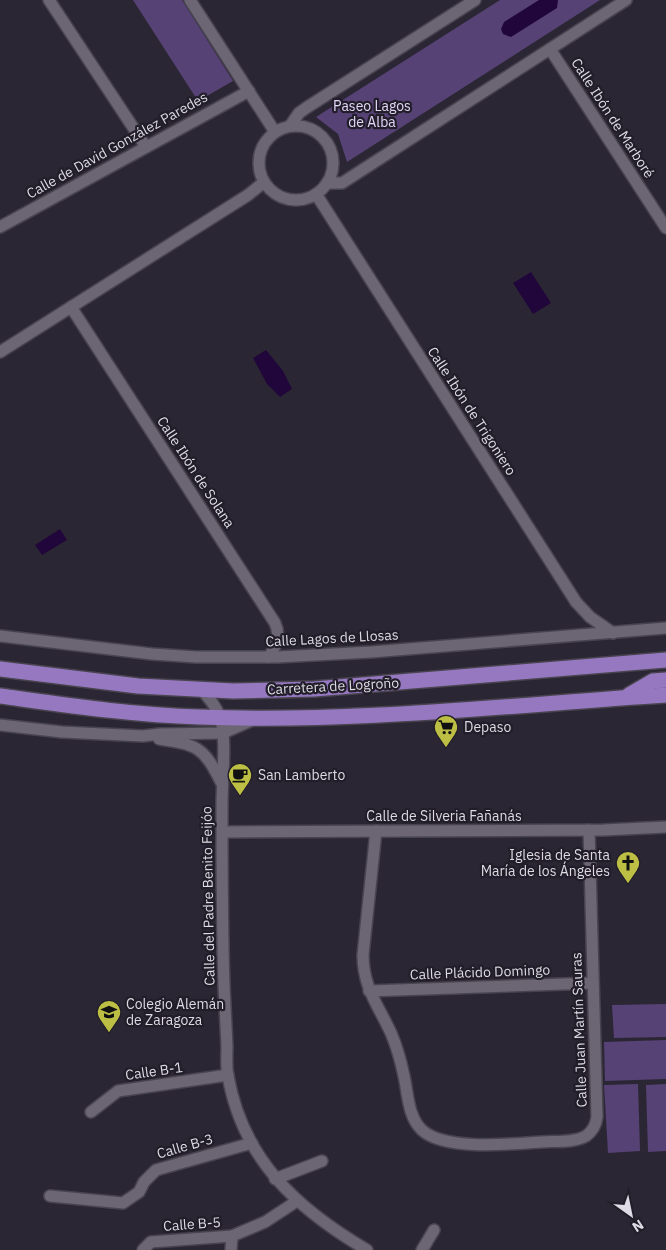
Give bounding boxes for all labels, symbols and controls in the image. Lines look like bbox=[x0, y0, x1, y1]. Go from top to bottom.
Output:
street label: Calle Ibón de Marboré bbox=[568, 55, 659, 182]
street label: Calle de David González Paredes bbox=[23, 88, 211, 202]
park label: Paseo Lagos de Alba bbox=[333, 97, 411, 131]
street label: Calle Ibón de Trigoniero bbox=[424, 343, 520, 479]
street label: Calle Ibón de Solana bbox=[153, 413, 239, 532]
street label: Calle Lagos de Llosas bbox=[265, 626, 399, 650]
street label: Carretera de Logroño bbox=[266, 674, 400, 698]
supermarket icon: Depaso bbox=[433, 714, 459, 748]
place label: Depaso bbox=[464, 718, 511, 736]
cafe icon: San Lamberto bbox=[227, 762, 253, 796]
place label: San Lamberto bbox=[258, 766, 345, 784]
street label: Calle del Padre Benito Feijóo bbox=[197, 806, 219, 986]
street label: Calle de Silveria Fañanás bbox=[366, 807, 522, 825]
place label: Iglesia de Santa María de los Ángeles bbox=[481, 846, 611, 880]
church icon: Iglesia de Santa María de los Ángeles bbox=[615, 850, 641, 884]
street label: Calle Juan Martín Sauras bbox=[567, 952, 591, 1108]
street label: Calle Plácido Domingo bbox=[410, 961, 551, 983]
place label: Colegio Alemán de Zaragoza bbox=[126, 995, 224, 1029]
school or university icon: Colegio Alemán de Zaragoza bbox=[96, 999, 122, 1033]
street label: Calle B-1 bbox=[124, 1058, 184, 1084]
street label: Calle B-3 bbox=[155, 1129, 215, 1163]
north arrow bbox=[606, 1190, 656, 1240]
street label: Calle B-5 bbox=[163, 1213, 221, 1235]
text: N bbox=[629, 1216, 647, 1236]

